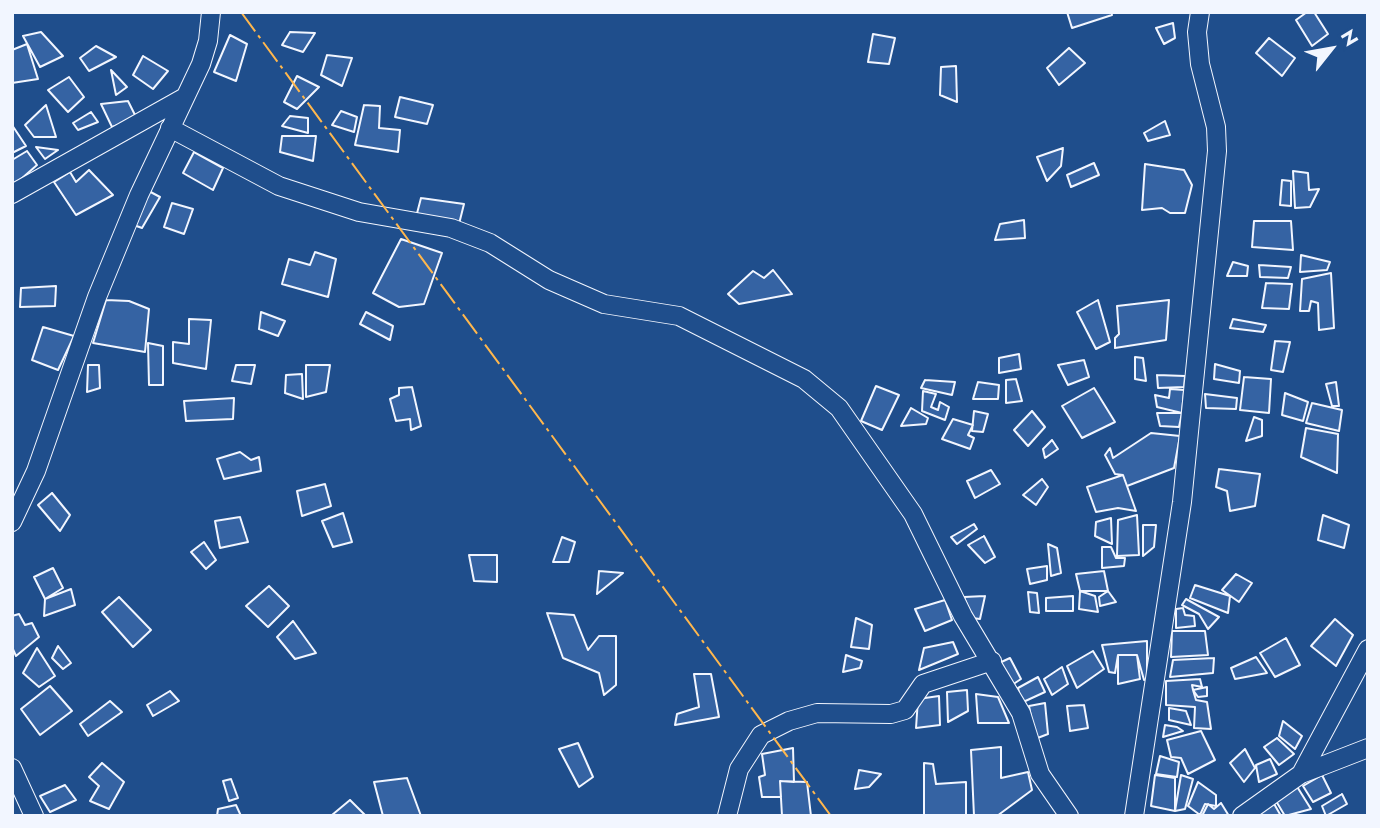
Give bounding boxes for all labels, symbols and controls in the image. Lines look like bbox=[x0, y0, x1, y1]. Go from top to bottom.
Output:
north arrow bbox=[1296, 14, 1366, 84]
text: N bbox=[1334, 25, 1365, 51]

